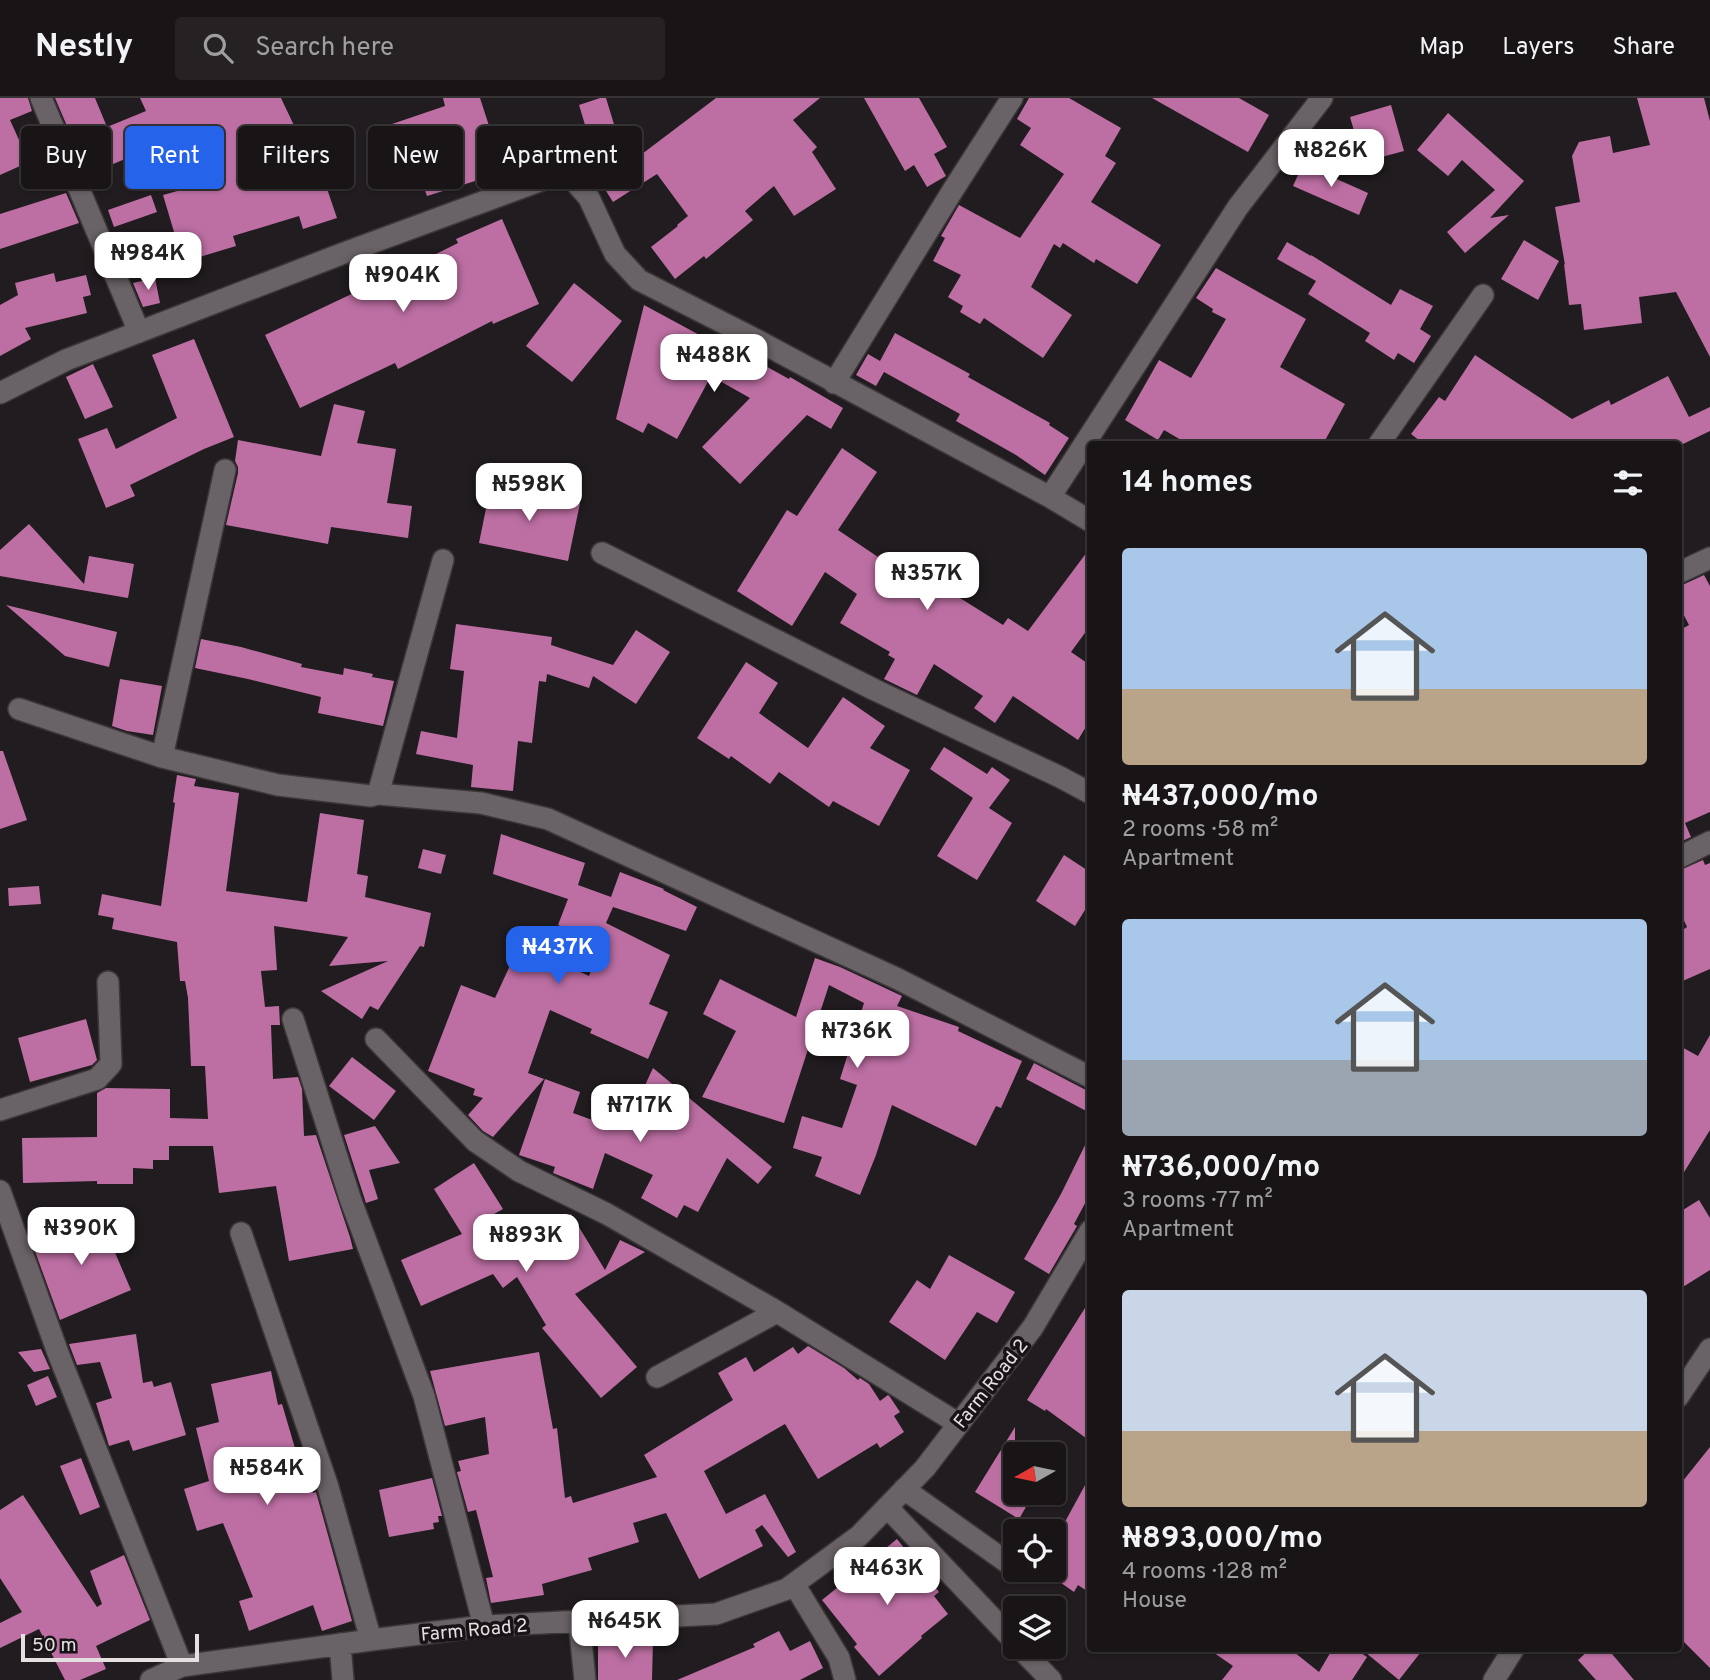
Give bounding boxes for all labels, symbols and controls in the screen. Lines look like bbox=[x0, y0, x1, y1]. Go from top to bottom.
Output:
search box bbox=[175, 17, 665, 80]
text: Nestly bbox=[35, 27, 133, 69]
icon: search bbox=[199, 29, 237, 67]
text: Search here bbox=[255, 32, 394, 65]
text: Map bbox=[1419, 33, 1464, 63]
text: Layers bbox=[1502, 33, 1574, 63]
text: Share bbox=[1612, 33, 1675, 63]
chip: Buy bbox=[21, 126, 111, 189]
chip: Rent bbox=[125, 126, 224, 189]
chip: Filters bbox=[238, 126, 354, 189]
chip: New bbox=[368, 126, 463, 189]
chip: Apartment bbox=[477, 126, 642, 189]
pin: ₦826K bbox=[1282, 130, 1380, 189]
text: ₦826K bbox=[1294, 137, 1368, 166]
pin: ₦984K bbox=[99, 232, 197, 292]
text: ₦984K bbox=[110, 240, 186, 269]
pin: ₦904K bbox=[354, 254, 452, 314]
text: ₦904K bbox=[365, 262, 441, 291]
pin: ₦488K bbox=[665, 334, 763, 394]
text: ₦488K bbox=[676, 342, 752, 371]
pin: ₦598K bbox=[480, 464, 578, 523]
icon: filters bbox=[1609, 464, 1647, 502]
text: 14 homes bbox=[1122, 465, 1253, 502]
text: ₦598K bbox=[492, 471, 566, 500]
pin: ₦357K bbox=[878, 552, 976, 612]
text: ₦357K bbox=[891, 560, 963, 589]
icon: home bbox=[1322, 593, 1448, 719]
text: ₦437,000/mo bbox=[1122, 779, 1318, 816]
text: 2 rooms · 58 m² bbox=[1122, 816, 1278, 845]
text: Apartment bbox=[1122, 845, 1234, 874]
pin: ₦437K bbox=[509, 926, 607, 986]
text: ₦437K bbox=[522, 934, 594, 963]
icon: home bbox=[1322, 964, 1448, 1090]
pin: ₦736K bbox=[808, 1010, 906, 1070]
text: ₦736K bbox=[821, 1018, 893, 1047]
pin: ₦717K bbox=[591, 1084, 689, 1144]
text: ₦717K bbox=[607, 1092, 673, 1121]
text: ₦736,000/mo bbox=[1122, 1150, 1320, 1187]
text: 3 rooms · 77 m² bbox=[1122, 1187, 1273, 1216]
pin: ₦390K bbox=[32, 1208, 130, 1267]
pin: ₦893K bbox=[477, 1214, 575, 1274]
text: ₦390K bbox=[44, 1215, 118, 1244]
text: Apartment bbox=[1122, 1216, 1234, 1245]
text: ₦893K bbox=[489, 1222, 563, 1251]
street label: Farm Road 2 bbox=[949, 1335, 1034, 1434]
icon: home bbox=[1322, 1335, 1448, 1461]
north arrow bbox=[1003, 1442, 1066, 1505]
map controls bbox=[1003, 1442, 1066, 1659]
pin: ₦584K bbox=[218, 1448, 316, 1507]
text: ₦584K bbox=[230, 1455, 304, 1484]
button: locate bbox=[1003, 1519, 1066, 1582]
text: ₦893,000/mo bbox=[1122, 1521, 1323, 1558]
pin: ₦463K bbox=[838, 1548, 936, 1607]
text: ₦463K bbox=[850, 1555, 924, 1584]
text: 4 rooms · 128 m² bbox=[1122, 1558, 1287, 1587]
text: House bbox=[1122, 1587, 1187, 1616]
button: layers bbox=[1003, 1596, 1066, 1659]
pin: ₦645K bbox=[576, 1600, 674, 1660]
text: ₦645K bbox=[588, 1608, 662, 1637]
street label: Farm Road 2 bbox=[420, 1614, 529, 1648]
scale bar bbox=[21, 1631, 200, 1663]
text: 50 m bbox=[32, 1634, 77, 1658]

